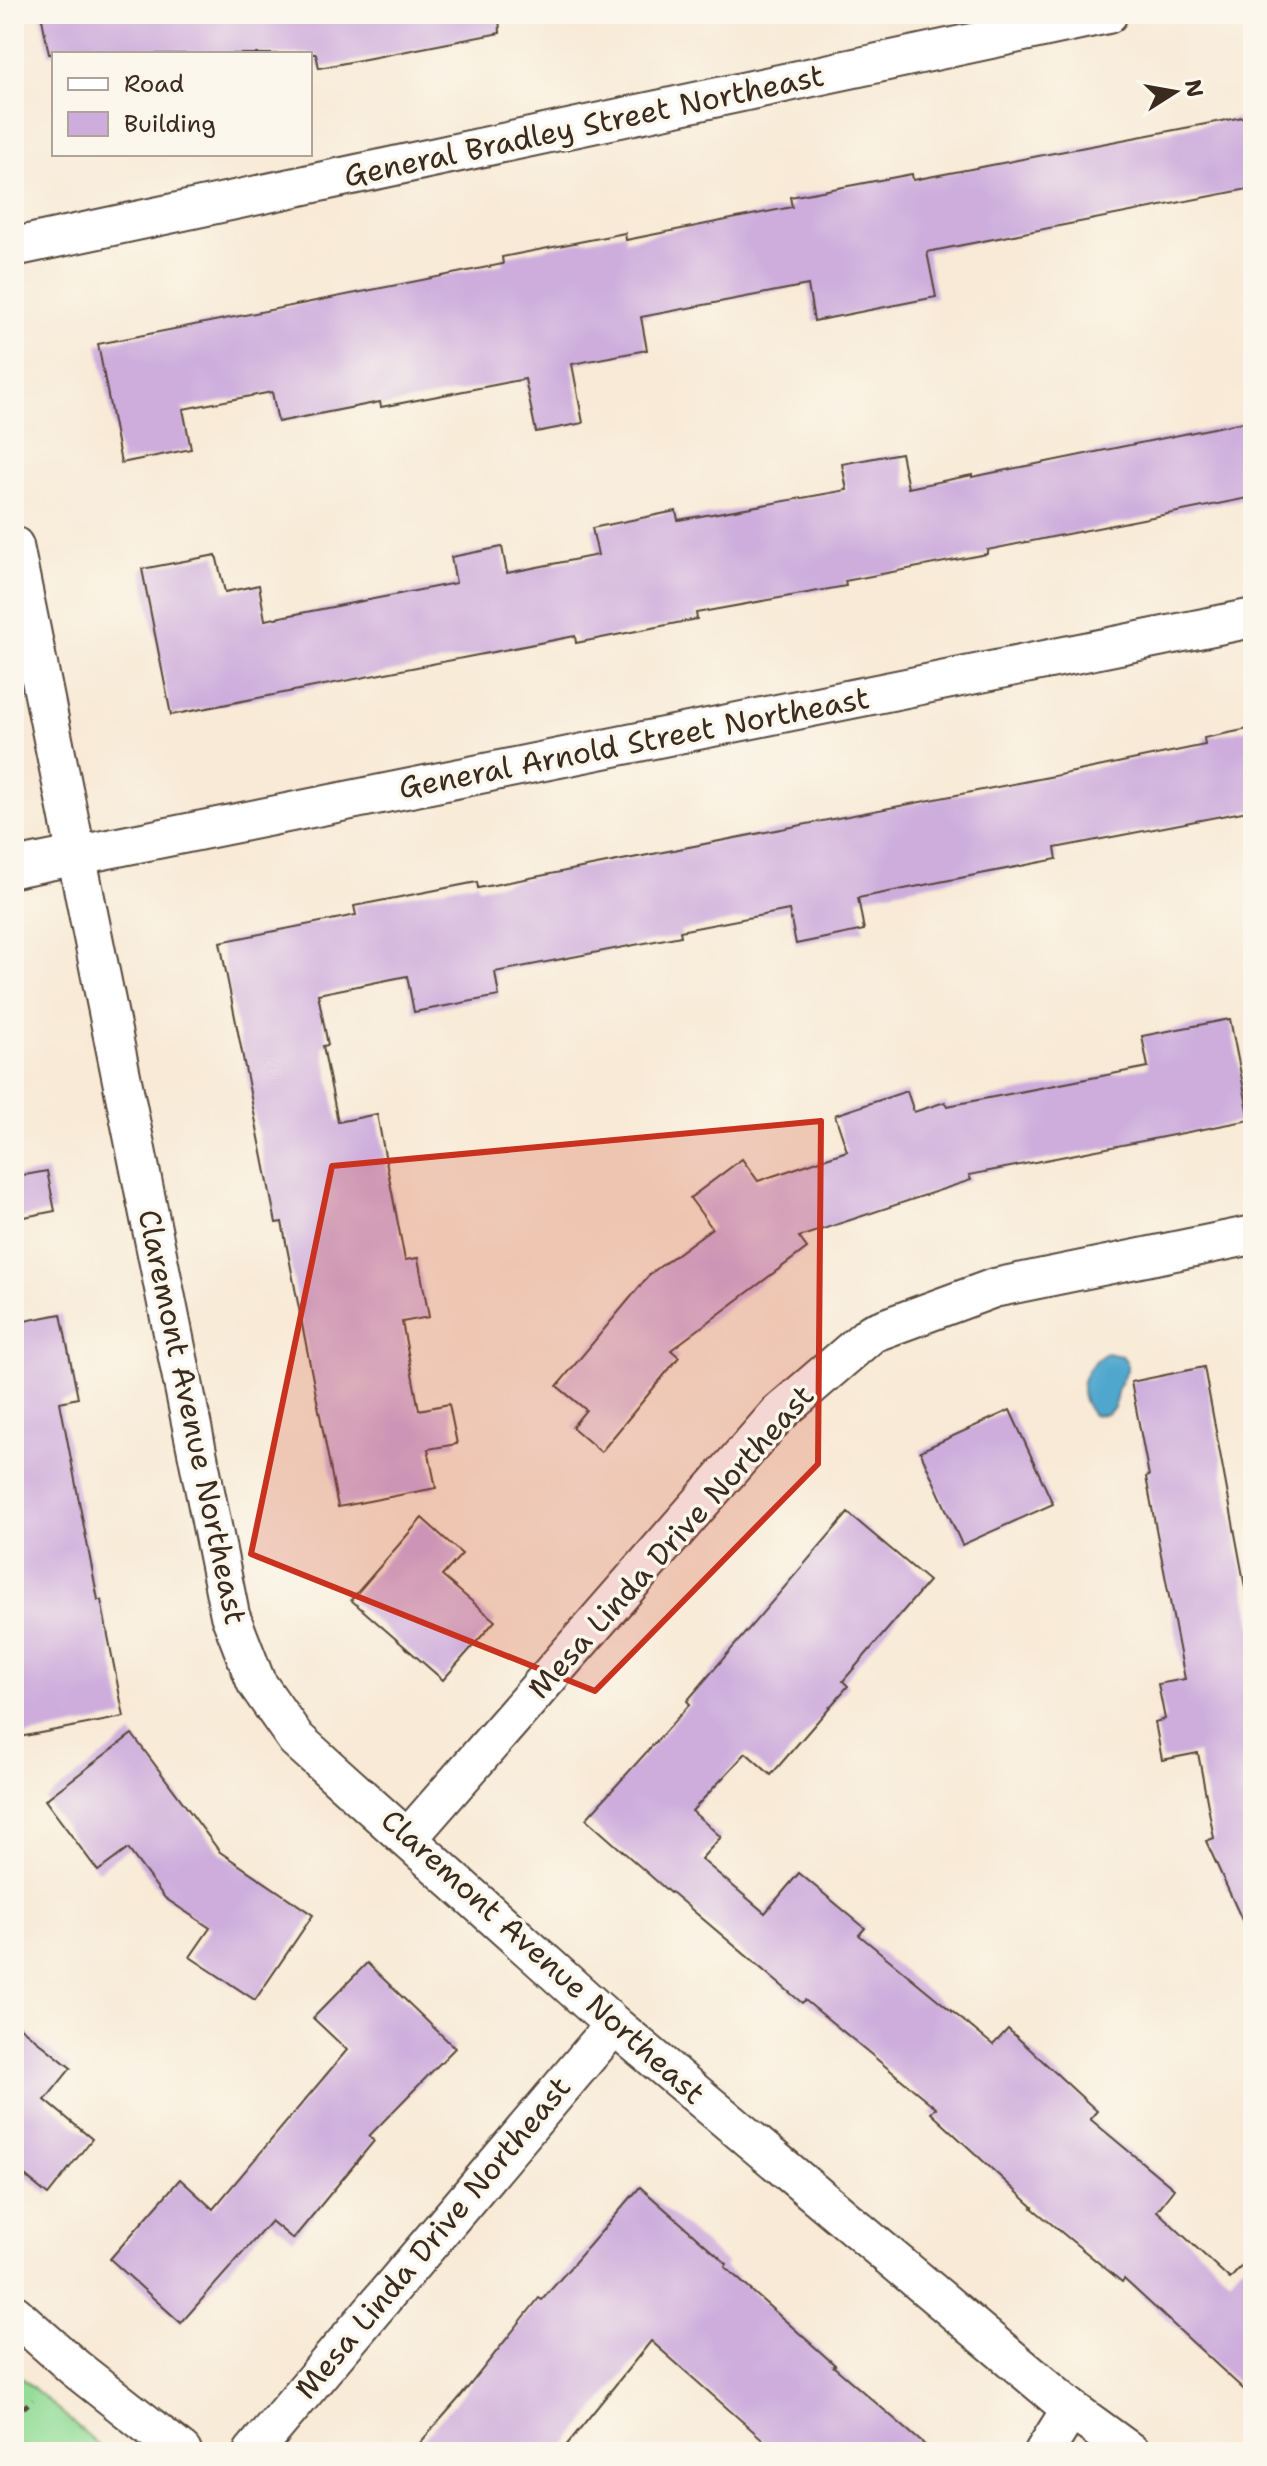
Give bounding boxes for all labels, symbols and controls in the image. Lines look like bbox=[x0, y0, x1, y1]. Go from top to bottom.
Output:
legend bbox=[52, 52, 312, 156]
north arrow bbox=[1135, 52, 1215, 132]
street label: General Bradley Street Northeast bbox=[340, 55, 828, 196]
text: Road bbox=[124, 68, 184, 100]
text: N bbox=[1178, 77, 1210, 100]
text: Building bbox=[124, 108, 216, 140]
street label: General Arnold Street Northeast bbox=[395, 677, 873, 808]
street label: Claremont Avenue Northeast bbox=[128, 1206, 257, 1628]
street label: Mesa Linda Drive Northeast bbox=[518, 1376, 823, 1708]
street label: Claremont Avenue Northeast bbox=[372, 1800, 714, 2113]
street label: Mesa Linda Drive Northeast bbox=[285, 2068, 580, 2408]

